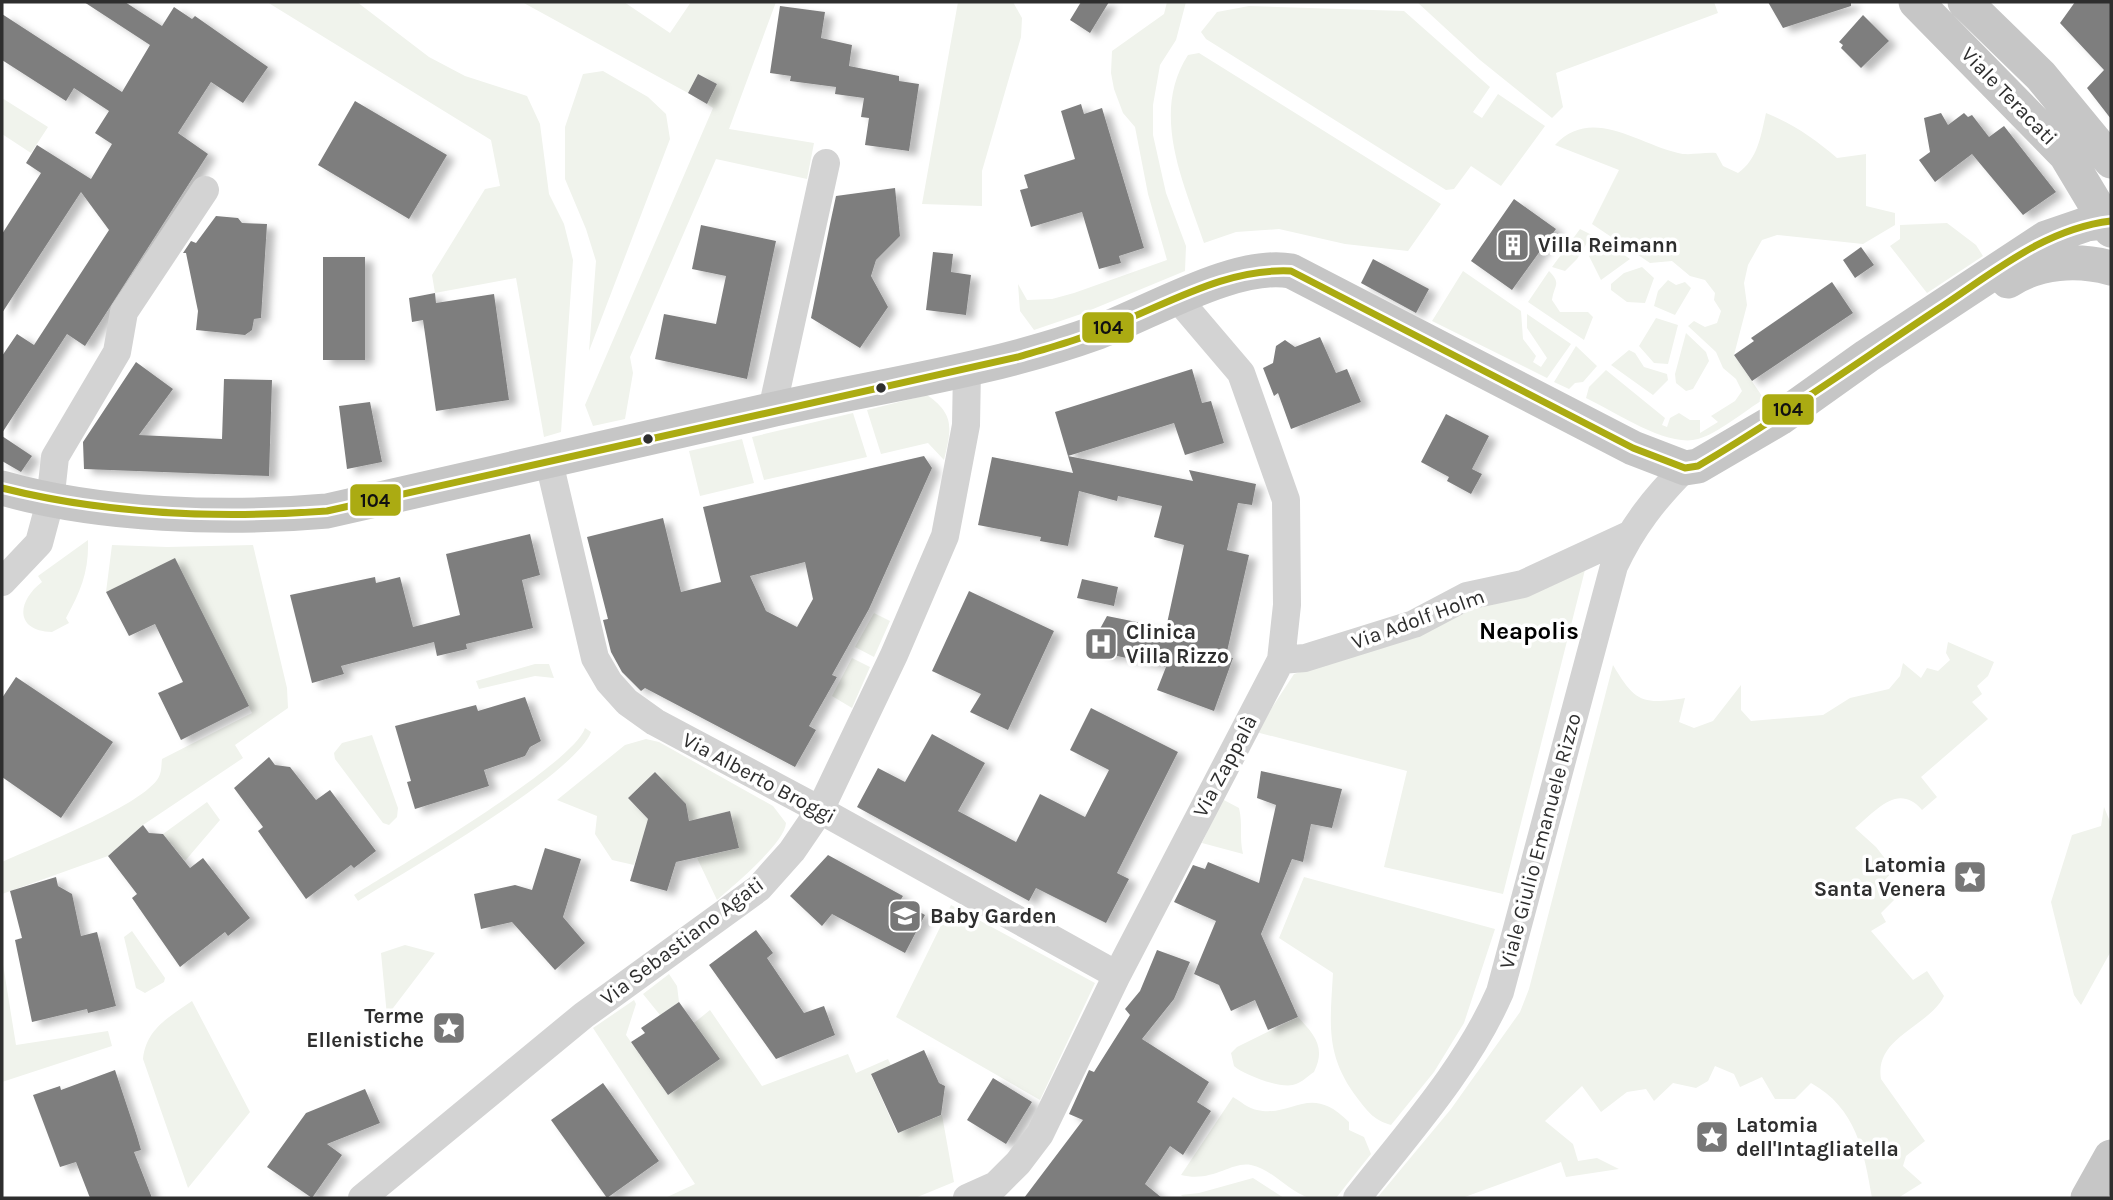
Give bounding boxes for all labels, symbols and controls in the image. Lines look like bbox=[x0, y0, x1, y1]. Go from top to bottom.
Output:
street label: Viale Teracati bbox=[1956, 42, 2062, 150]
building icon: Villa Reimann bbox=[1494, 226, 1532, 264]
place label: Villa Reimann bbox=[1538, 233, 1678, 257]
line badge: 104 bbox=[1081, 311, 1135, 344]
text: 104 bbox=[1093, 317, 1124, 339]
unlabelled marker bbox=[874, 381, 888, 395]
line badge: 104 bbox=[1761, 393, 1815, 426]
text: 104 bbox=[1773, 399, 1804, 421]
unlabelled marker bbox=[641, 432, 655, 446]
line badge: 104 bbox=[349, 483, 402, 517]
text: 104 bbox=[360, 490, 391, 512]
street label: Via Adolf Holm bbox=[1348, 584, 1488, 654]
district label: Neapolis bbox=[1479, 617, 1579, 645]
place label: Clinica Villa Rizzo bbox=[1126, 620, 1229, 668]
hospital icon: Clinica Villa Rizzo bbox=[1082, 625, 1120, 663]
street label: Via Zappalà bbox=[1188, 711, 1262, 821]
street label: Viale Giulio Emanuele Rizzo bbox=[1494, 711, 1586, 971]
street label: Via Alberto Broggi bbox=[678, 728, 840, 828]
place label: Latomia Santa Venera bbox=[1814, 853, 1946, 901]
place icon: Latomia Santa Venera bbox=[1951, 858, 1989, 896]
street label: Via Sebastiano Agati bbox=[596, 872, 768, 1010]
school or university icon: Baby Garden bbox=[886, 897, 924, 935]
place label: Baby Garden bbox=[930, 904, 1057, 928]
place label: Terme Ellenistiche bbox=[306, 1004, 424, 1052]
place icon: Terme Ellenistiche bbox=[430, 1009, 468, 1047]
place label: Latomia dell'Intagliatella bbox=[1736, 1113, 1899, 1161]
place icon: Latomia dell'Intagliatella bbox=[1693, 1118, 1731, 1156]

